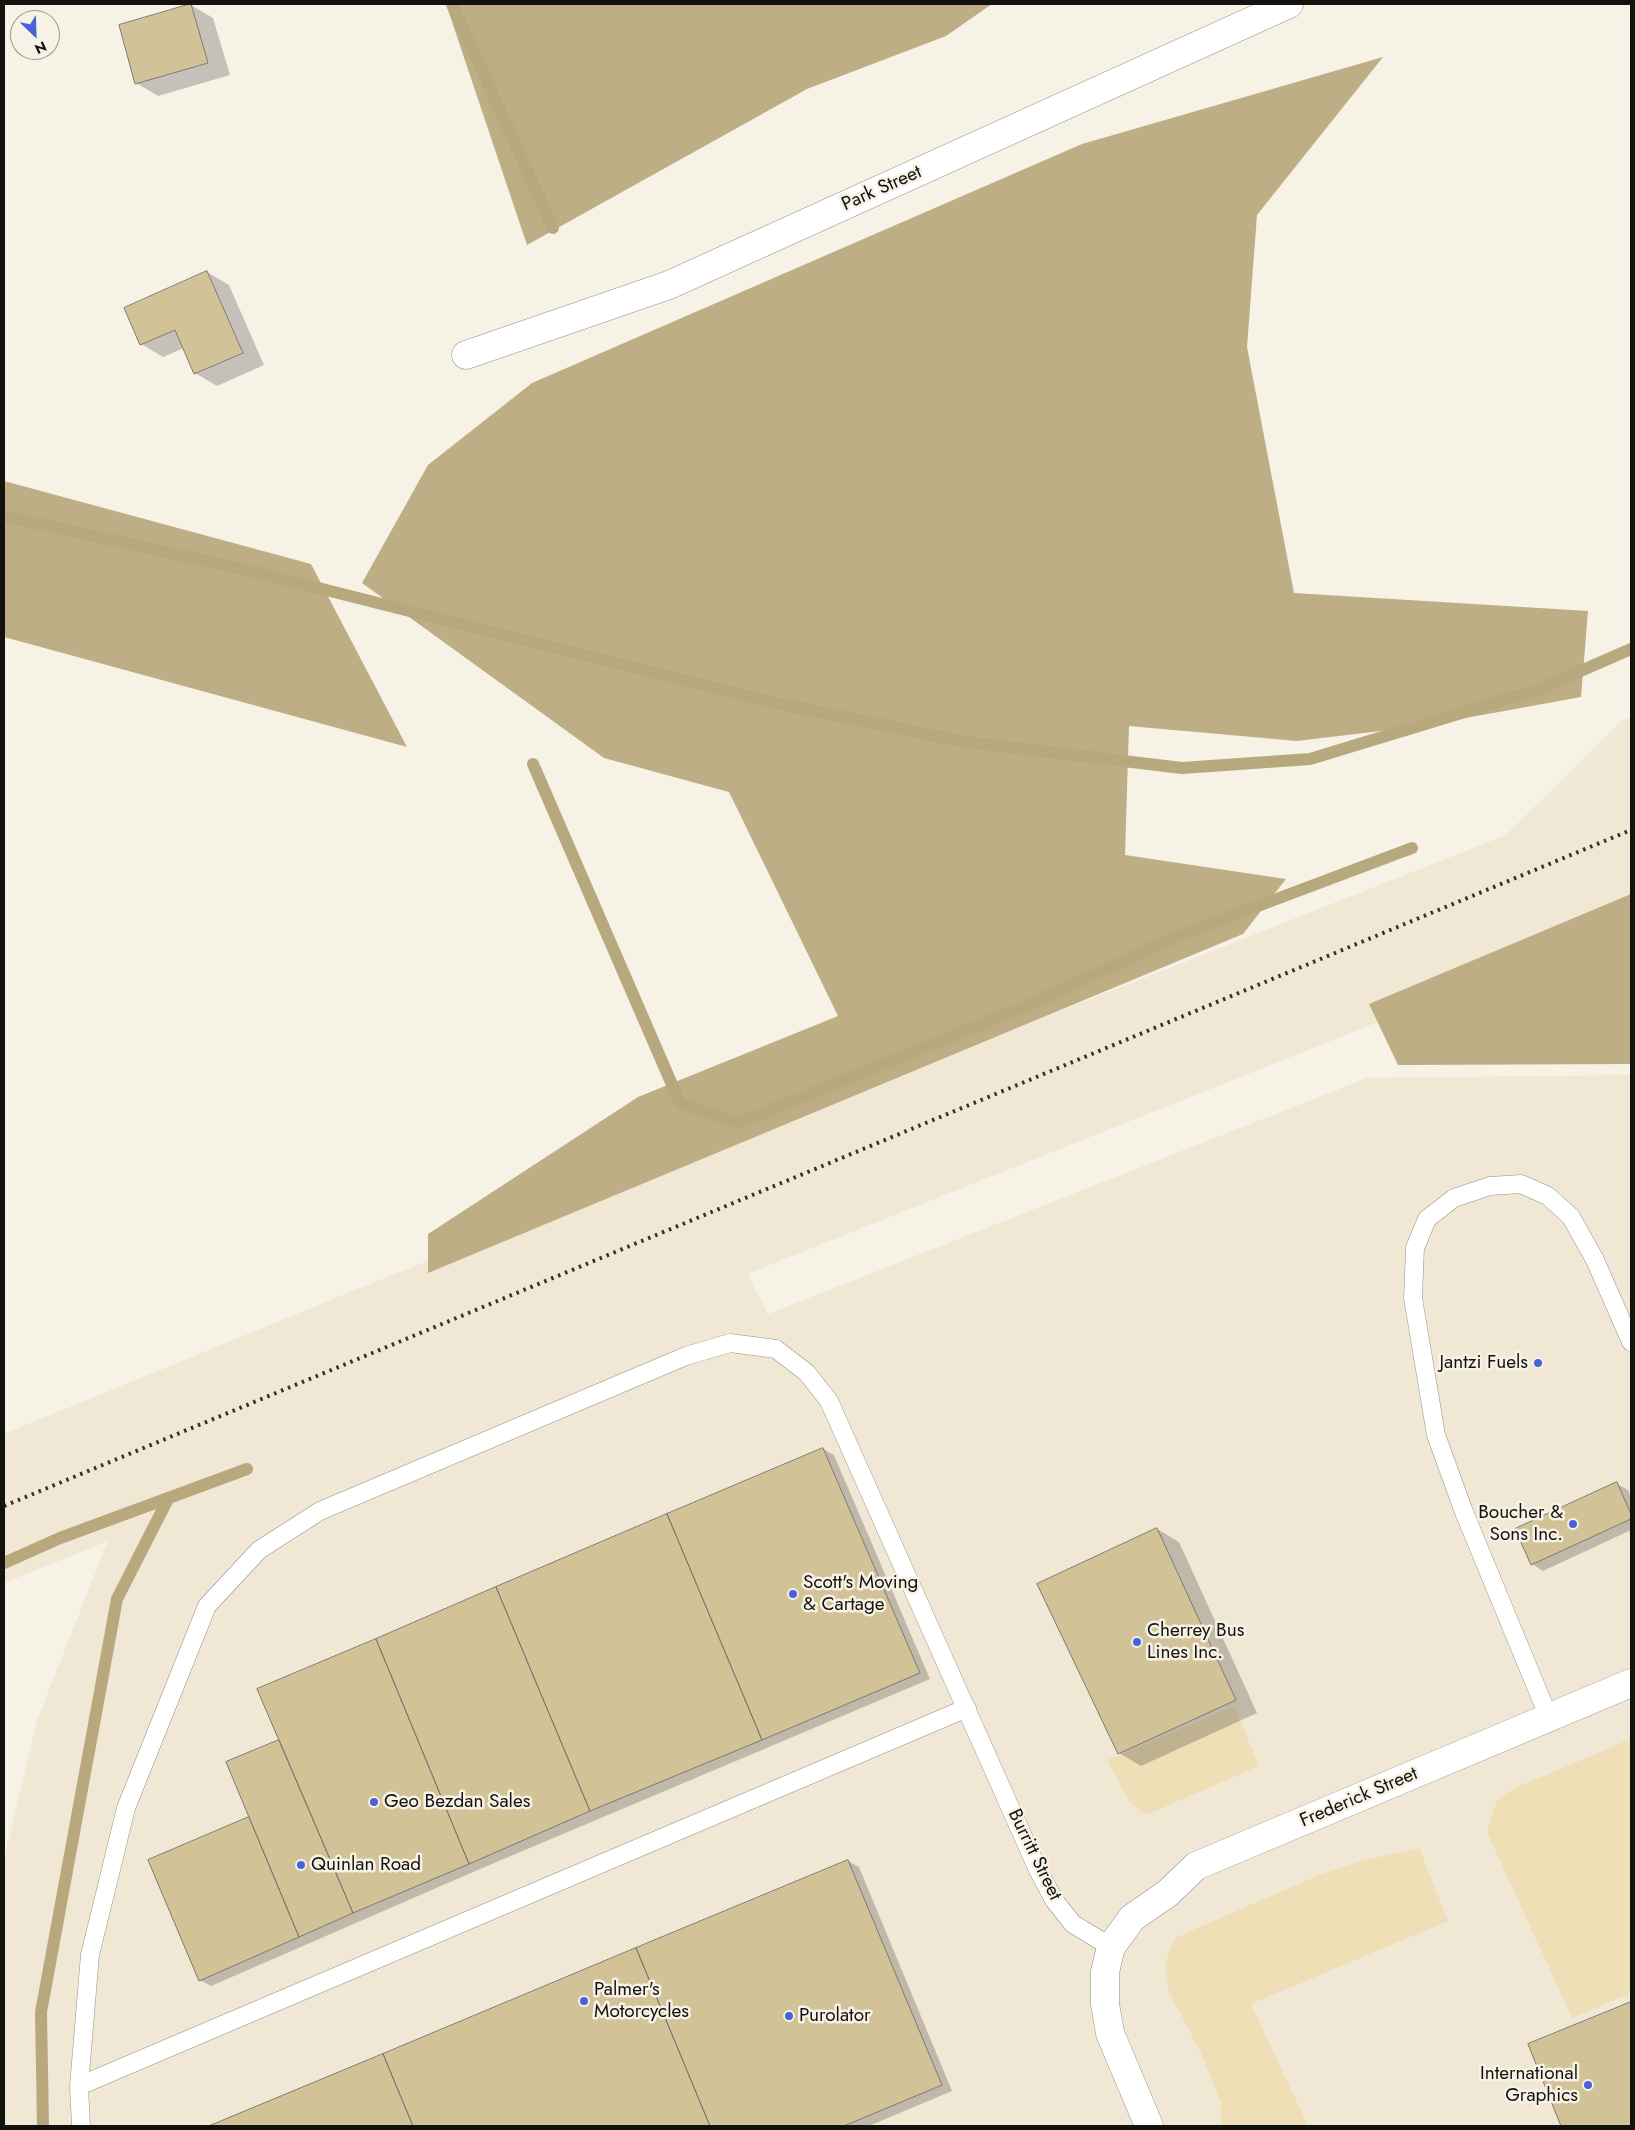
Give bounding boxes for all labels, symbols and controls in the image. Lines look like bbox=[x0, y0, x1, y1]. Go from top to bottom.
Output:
north arrow bbox=[10, 10, 60, 60]
text: N bbox=[32, 36, 50, 59]
street label: Park Street bbox=[839, 161, 925, 217]
place label: Jantzi Fuels bbox=[1439, 1352, 1528, 1374]
marker: Jantzi Fuels bbox=[1532, 1357, 1544, 1369]
place label: Boucher & Sons Inc. bbox=[1478, 1502, 1563, 1546]
marker: Boucher & Sons Inc. bbox=[1567, 1518, 1579, 1530]
place label: Scott's Moving & Cartage bbox=[803, 1572, 918, 1616]
marker: Scott's Moving & Cartage bbox=[787, 1588, 799, 1600]
place label: Cherrey Bus Lines Inc. bbox=[1147, 1620, 1244, 1664]
marker: Cherrey Bus Lines Inc. bbox=[1131, 1636, 1143, 1648]
street label: Frederick Street bbox=[1297, 1763, 1421, 1833]
place label: Geo Bezdan Sales bbox=[384, 1791, 530, 1813]
marker: Geo Bezdan Sales bbox=[368, 1796, 380, 1808]
street label: Burritt Street bbox=[1002, 1806, 1066, 1904]
place label: Quinlan Road bbox=[311, 1854, 421, 1876]
marker: Quinlan Road bbox=[295, 1859, 307, 1871]
place label: Palmer's Motorcycles bbox=[594, 1979, 689, 2023]
marker: Palmer's Motorcycles bbox=[578, 1995, 590, 2007]
place label: Purolator bbox=[799, 2005, 871, 2027]
marker: Purolator bbox=[783, 2010, 795, 2022]
place label: International Graphics bbox=[1480, 2063, 1578, 2107]
marker: International Graphics bbox=[1582, 2079, 1594, 2091]

